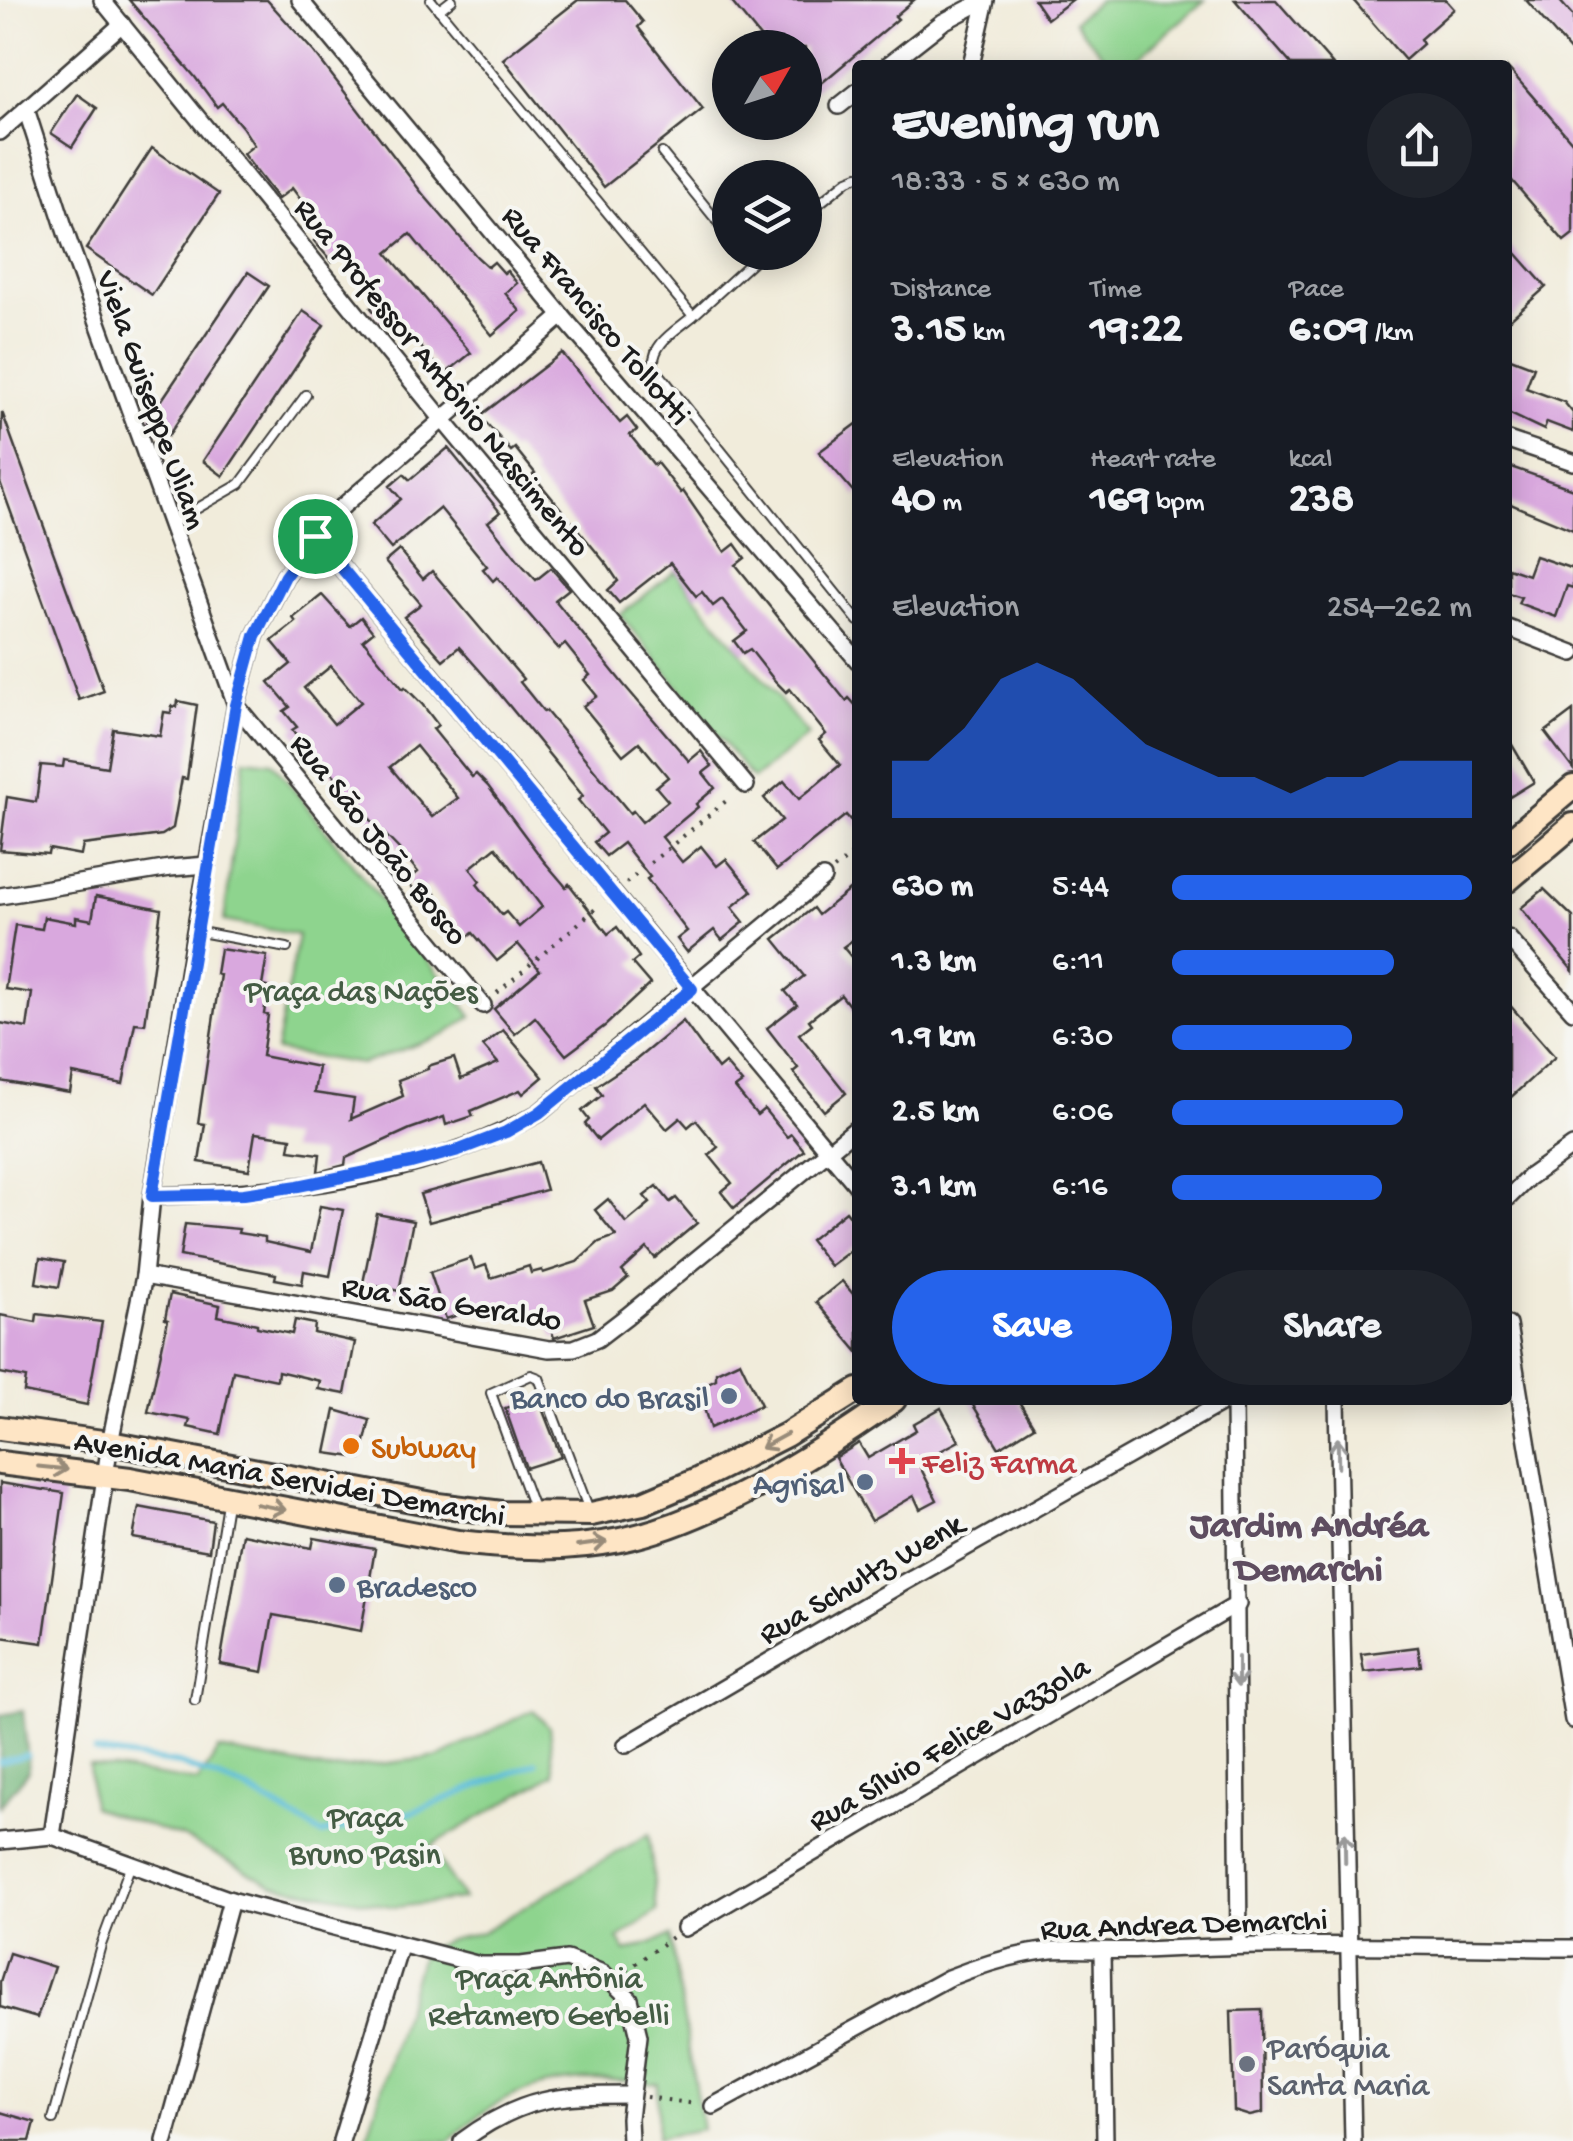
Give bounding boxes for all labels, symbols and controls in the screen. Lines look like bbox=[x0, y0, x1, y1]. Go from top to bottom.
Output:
north arrow bbox=[712, 30, 822, 140]
map controls bbox=[712, 30, 822, 270]
button: share bbox=[1367, 93, 1472, 198]
text: Evening run bbox=[892, 94, 1159, 158]
button: layers bbox=[712, 160, 822, 270]
text: 18:33 · 5 × 630 m bbox=[892, 164, 1120, 202]
street label: Rua Professor Antônio Nascimento bbox=[284, 192, 597, 566]
street label: Rua Francisco Tollotti bbox=[491, 200, 697, 435]
street label: Viela Guiseppe Uliam bbox=[84, 265, 214, 536]
text: Distance bbox=[892, 274, 991, 307]
text: Time bbox=[1090, 274, 1142, 307]
text: Pace bbox=[1289, 274, 1344, 307]
text: 3.15 bbox=[892, 307, 966, 356]
text: 19:22 bbox=[1090, 307, 1183, 356]
text: 6:09 bbox=[1289, 307, 1368, 356]
text: km bbox=[966, 317, 1005, 350]
text: /km bbox=[1368, 317, 1414, 350]
text: Elevation bbox=[892, 444, 1003, 477]
text: Heart rate bbox=[1090, 444, 1216, 477]
text: kcal bbox=[1289, 444, 1332, 477]
text: 40 bbox=[892, 477, 936, 526]
text: 169 bbox=[1090, 477, 1150, 526]
text: 238 bbox=[1289, 477, 1354, 526]
text: m bbox=[936, 487, 962, 520]
text: bpm bbox=[1150, 487, 1205, 520]
pin bbox=[273, 494, 358, 579]
icon: arrive bbox=[288, 509, 343, 564]
text: Elevation bbox=[892, 590, 1019, 628]
text: 254–262 m bbox=[1327, 590, 1472, 628]
street label: Rua São João Bosco bbox=[280, 728, 474, 955]
text: 630 m bbox=[892, 869, 973, 907]
text: 5:44 bbox=[1052, 869, 1109, 907]
text: 1.3 km bbox=[892, 944, 976, 982]
text: 6:11 bbox=[1052, 944, 1104, 982]
park label: Praça das Nações bbox=[243, 975, 479, 1013]
text: 1.9 km bbox=[892, 1019, 976, 1057]
text: 6:30 bbox=[1052, 1019, 1113, 1057]
text: 2.5 km bbox=[892, 1094, 979, 1132]
text: 6:06 bbox=[1052, 1094, 1113, 1132]
text: 3.1 km bbox=[892, 1169, 976, 1207]
text: 6:16 bbox=[1052, 1169, 1107, 1207]
street label: Rua São Geraldo bbox=[339, 1270, 564, 1342]
button: Save bbox=[892, 1270, 1172, 1385]
button: Share bbox=[1192, 1270, 1472, 1385]
place label: Banco do Brasil bbox=[509, 1382, 709, 1420]
marker: Banco do Brasil bbox=[718, 1385, 740, 1407]
street label: Avenida Maria Servidei Demarchi bbox=[71, 1424, 508, 1538]
place label: Subway bbox=[371, 1432, 476, 1470]
one-way arrow bbox=[760, 1432, 790, 1452]
marker: Subway bbox=[340, 1435, 362, 1457]
one-way arrow bbox=[1329, 1437, 1348, 1469]
place label: Feliz Farma bbox=[921, 1447, 1078, 1485]
marker: Feliz Farma bbox=[891, 1450, 913, 1472]
one-way arrow bbox=[37, 1459, 69, 1478]
place label: Agrisal bbox=[753, 1468, 845, 1506]
marker: Agrisal bbox=[854, 1471, 876, 1493]
one-way arrow bbox=[254, 1498, 286, 1517]
street label: Rua Schultz Wenk bbox=[753, 1506, 974, 1655]
district label: Jardim Andréa Demarchi bbox=[1189, 1506, 1430, 1594]
one-way arrow bbox=[575, 1534, 607, 1553]
place label: Bradesco bbox=[356, 1571, 477, 1609]
marker: Bradesco bbox=[326, 1574, 348, 1596]
street label: Rua Sílvio Felice Vazzola bbox=[803, 1650, 1099, 1842]
one-way arrow bbox=[1228, 1656, 1248, 1688]
park label: Praça Bruno Pasin bbox=[288, 1801, 441, 1876]
one-way arrow bbox=[1336, 1832, 1355, 1864]
street label: Rua Andrea Demarchi bbox=[1040, 1903, 1328, 1951]
park label: Praça Antônia Retamero Gerbelli bbox=[428, 1962, 670, 2037]
place label: Paróquia Santa Maria bbox=[1266, 2032, 1430, 2107]
marker: Paróquia Santa Maria bbox=[1236, 2053, 1258, 2075]

